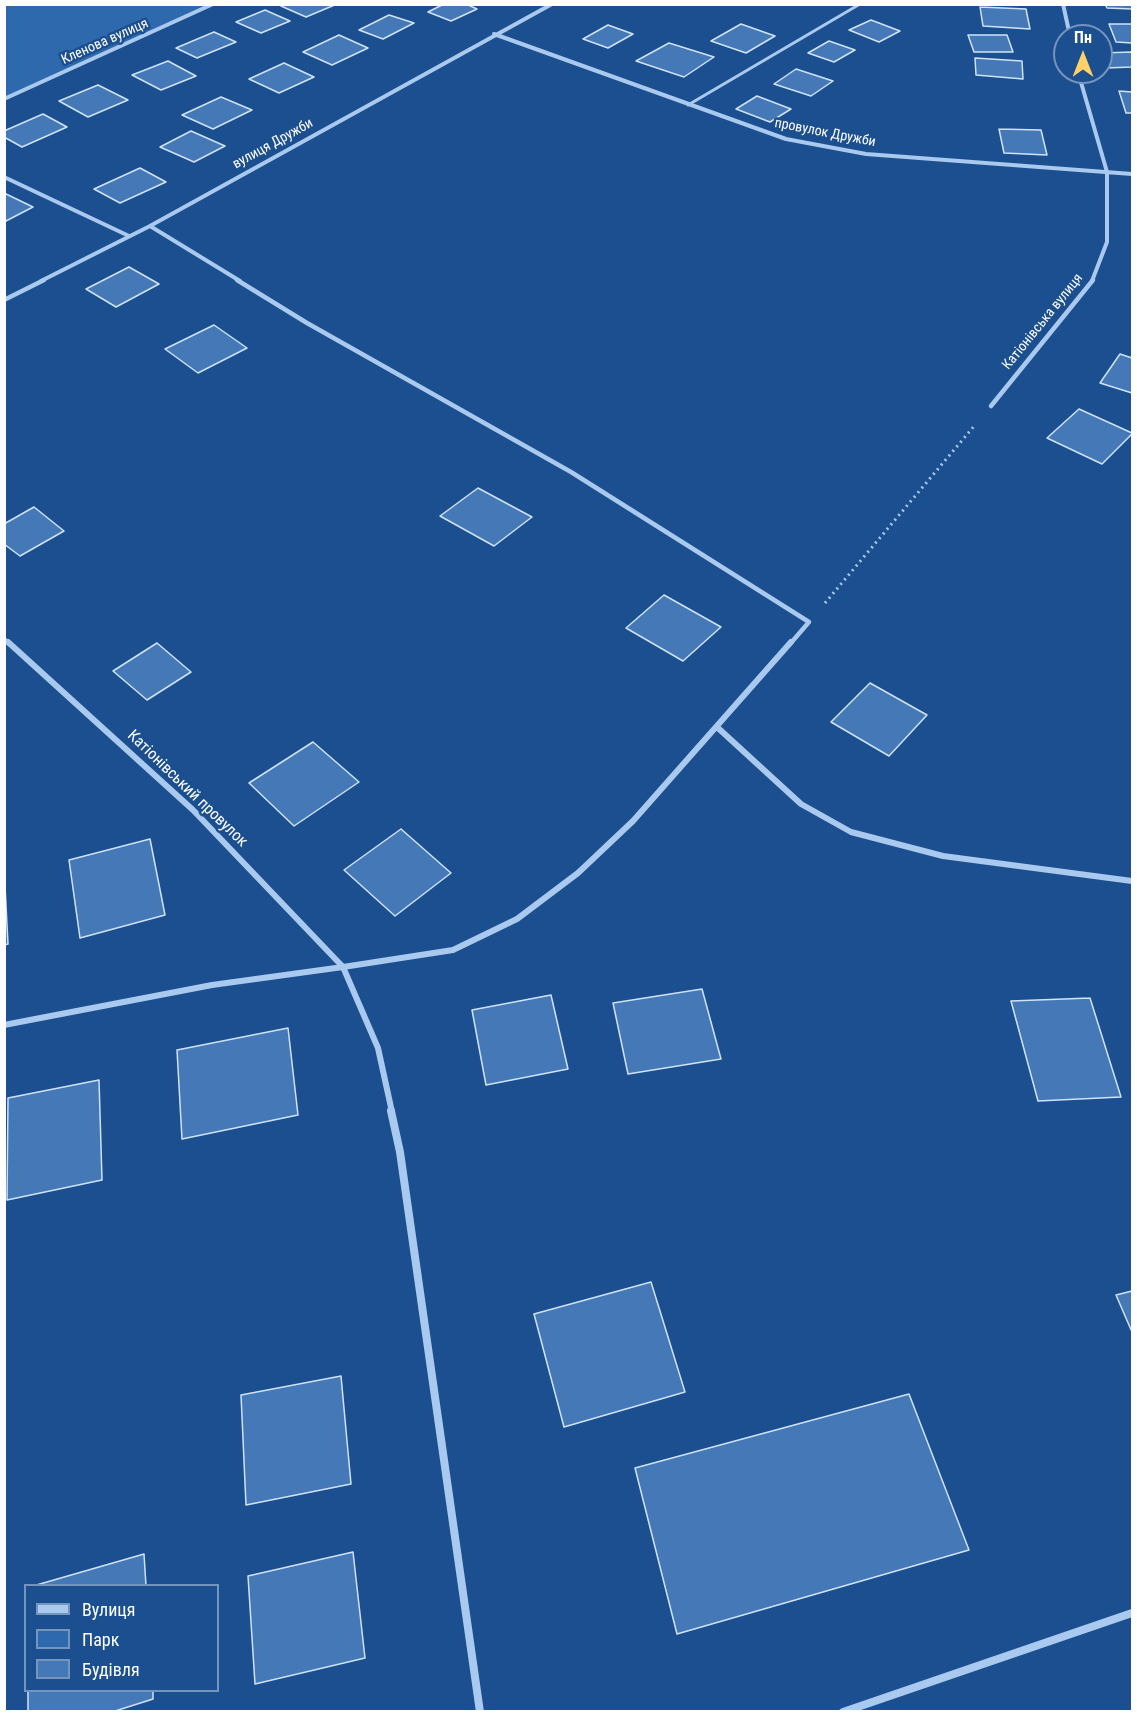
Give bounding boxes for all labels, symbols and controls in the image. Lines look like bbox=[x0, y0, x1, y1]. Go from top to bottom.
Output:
street label: Кленова вулиця bbox=[59, 15, 151, 69]
north arrow bbox=[1053, 24, 1113, 84]
text: Пн bbox=[1074, 28, 1092, 47]
street label: вулиця Дружби bbox=[230, 115, 316, 173]
street label: провулок Дружби bbox=[773, 115, 877, 151]
street label: Катіонівська вулиця bbox=[999, 271, 1087, 373]
street label: Катіонівський провулок bbox=[123, 727, 251, 851]
legend bbox=[24, 1584, 219, 1692]
text: Вулиця bbox=[82, 1599, 136, 1620]
text: Парк bbox=[82, 1629, 119, 1650]
text: Будівля bbox=[82, 1659, 140, 1680]

